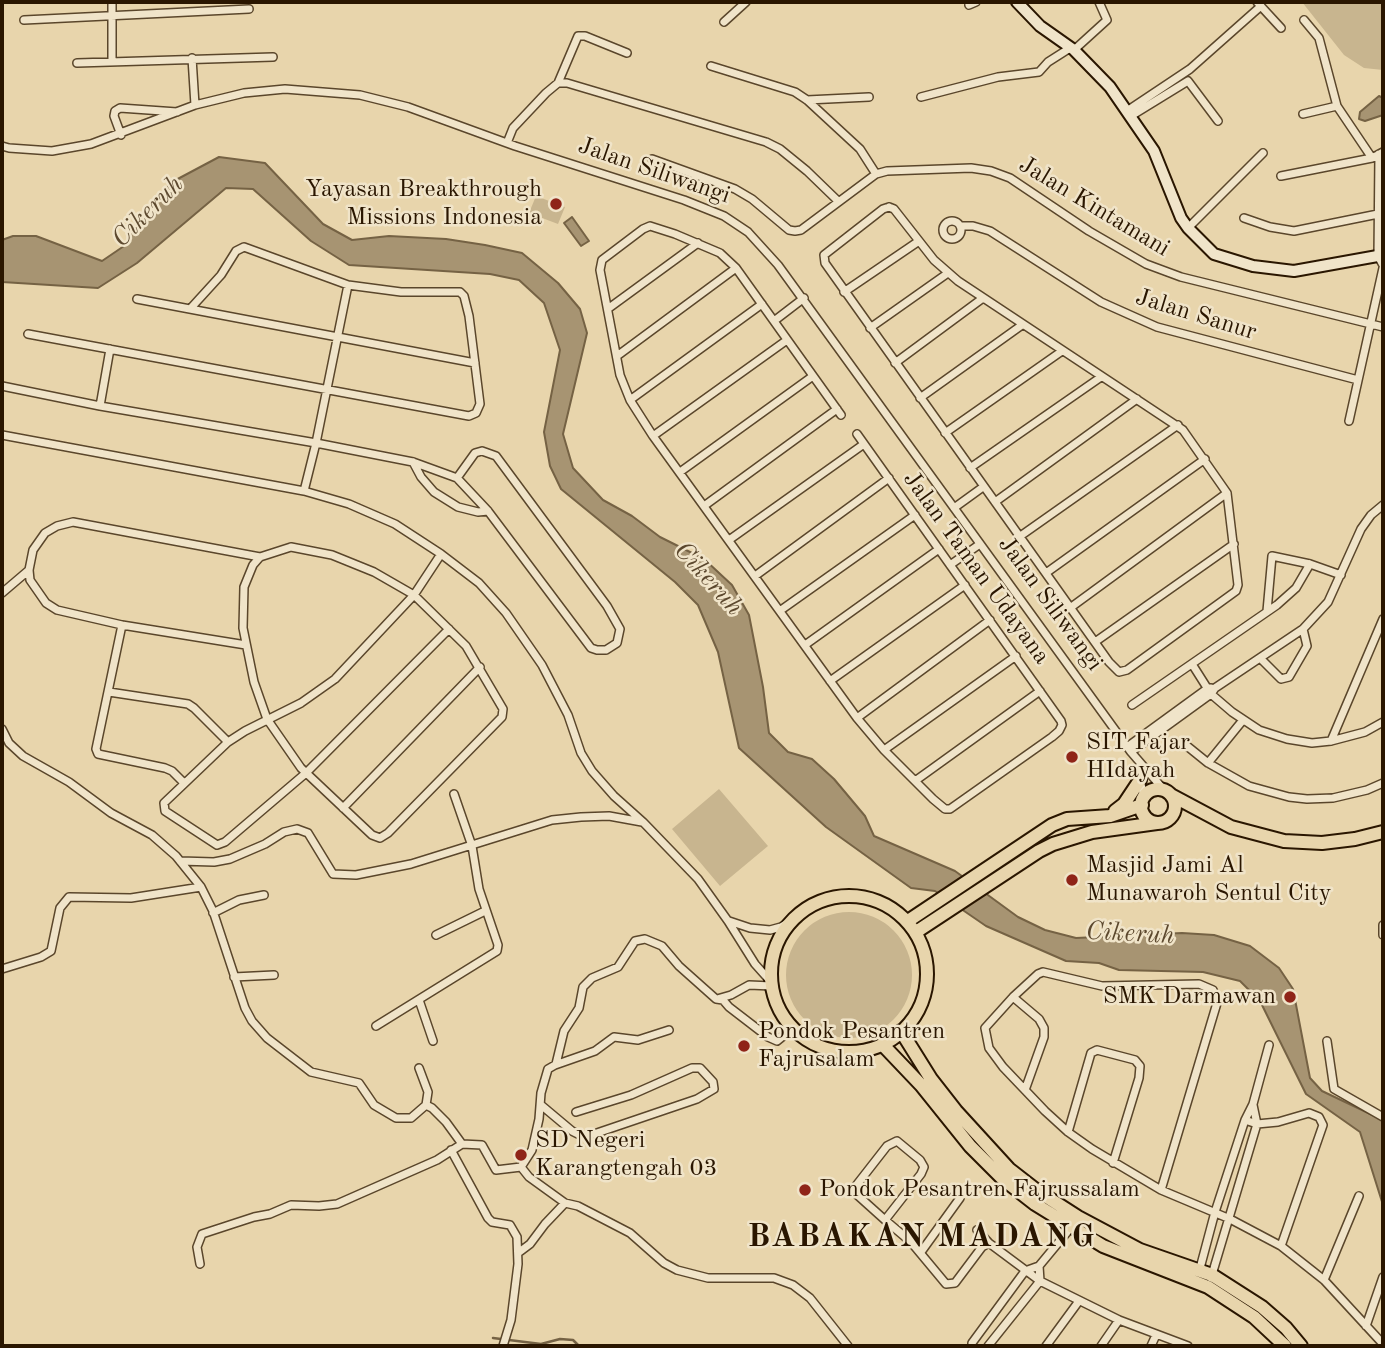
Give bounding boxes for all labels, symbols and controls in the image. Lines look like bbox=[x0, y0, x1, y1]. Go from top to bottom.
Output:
street label: Jalan Siliwangi bbox=[574, 131, 734, 211]
street label: Jalan Kintamani bbox=[1013, 151, 1175, 263]
water label: Cikeruh bbox=[106, 170, 190, 254]
place label: Yayasan Breakthrough Missions Indonesia bbox=[305, 176, 542, 232]
marker: Yayasan Breakthrough Missions Indonesia bbox=[548, 196, 564, 212]
street label: Jalan Sanur bbox=[1132, 283, 1260, 347]
street label: Jalan Taman Udayana bbox=[896, 466, 1056, 670]
street label: Jalan Siliwangi bbox=[992, 531, 1108, 677]
water label: Cikeruh bbox=[667, 536, 749, 622]
place label: SIT Fajar HIdayah bbox=[1086, 729, 1190, 785]
marker: SIT Fajar HIdayah bbox=[1064, 749, 1080, 765]
place label: Masjid Jami Al Munawaroh Sentul City bbox=[1086, 852, 1331, 908]
marker: Masjid Jami Al Munawaroh Sentul City bbox=[1064, 872, 1080, 888]
water label: Cikeruh bbox=[1085, 916, 1175, 952]
place label: SMK Darmawan bbox=[1103, 983, 1276, 1011]
marker: SMK Darmawan bbox=[1282, 989, 1298, 1005]
place label: Pondok Pesantren Fajrusalam bbox=[758, 1018, 945, 1074]
marker: Pondok Pesantren Fajrusalam bbox=[736, 1038, 752, 1054]
place label: SD Negeri Karangtengah 03 bbox=[535, 1127, 717, 1183]
marker: SD Negeri Karangtengah 03 bbox=[513, 1147, 529, 1163]
place label: Pondok Pesantren Fajrussalam bbox=[819, 1176, 1140, 1204]
marker: Pondok Pesantren Fajrussalam bbox=[797, 1182, 813, 1198]
district label: BABAKAN MADANG bbox=[749, 1219, 1095, 1257]

